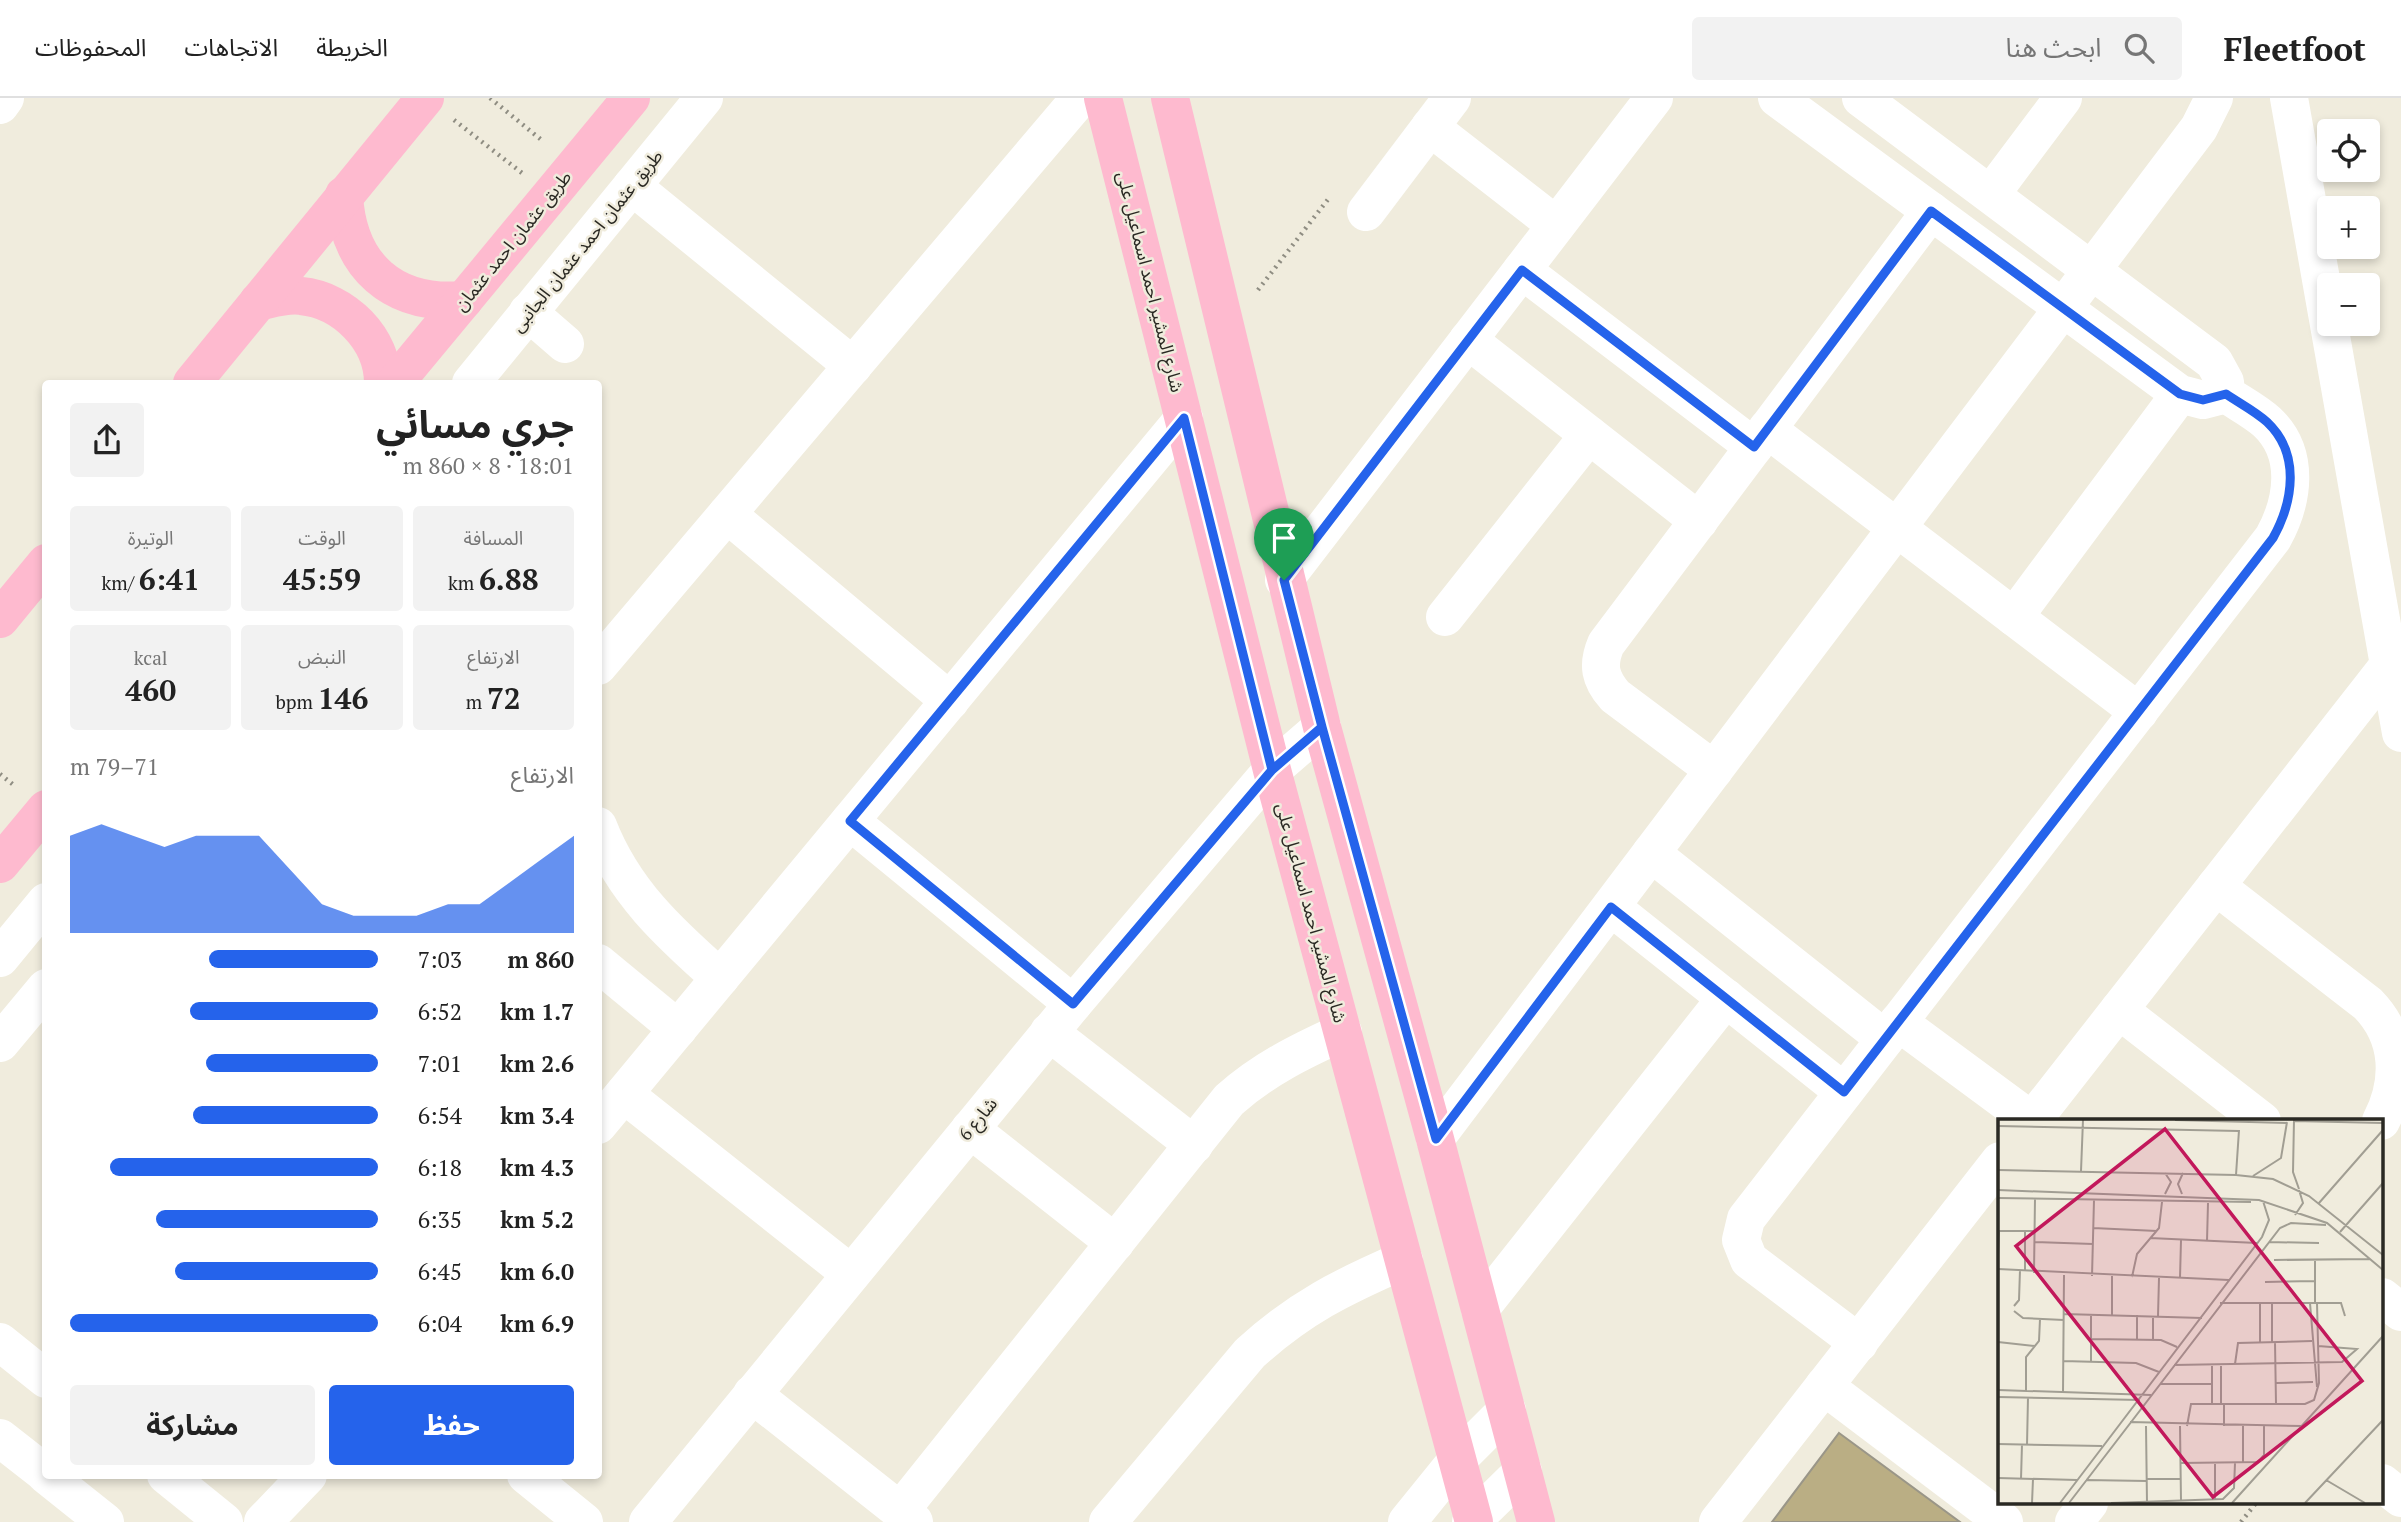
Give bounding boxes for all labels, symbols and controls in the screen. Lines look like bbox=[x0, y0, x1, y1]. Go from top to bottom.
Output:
search box bbox=[1692, 17, 2182, 80]
text: Fleetfoot bbox=[2224, 27, 2366, 70]
icon: search bbox=[2120, 29, 2158, 67]
text: ابحث هنا bbox=[2006, 30, 2102, 64]
text: المحفوظات bbox=[35, 31, 146, 63]
text: الاتجاهات bbox=[184, 31, 278, 63]
text: الخريطة bbox=[316, 31, 388, 63]
map controls bbox=[2317, 119, 2380, 336]
button: locate bbox=[2317, 119, 2380, 182]
street label: طريق عثمان احمد عثمان الجانبى bbox=[505, 144, 667, 337]
street label: طريق عثمان احمد عثمان bbox=[448, 165, 576, 316]
street label: شارع المشير احمد اسماعيل على bbox=[1109, 169, 1190, 395]
button: + bbox=[2317, 196, 2380, 259]
button: − bbox=[2317, 273, 2380, 336]
text: جري مسائي bbox=[376, 399, 574, 449]
button: share bbox=[70, 403, 144, 477]
text: 18:01 · 8 × 860 m bbox=[403, 450, 574, 481]
pin bbox=[1254, 508, 1314, 580]
icon: arrive bbox=[1265, 519, 1303, 557]
text: الوتيرة bbox=[128, 525, 174, 550]
text: الوقت bbox=[298, 525, 346, 550]
text: المسافة bbox=[463, 525, 523, 550]
text: 6:41 bbox=[139, 559, 200, 599]
text: 45:59 bbox=[283, 559, 361, 599]
text: 6.88 bbox=[479, 559, 539, 599]
text: /km bbox=[101, 570, 139, 595]
text: km bbox=[448, 570, 479, 595]
text: النبض bbox=[298, 644, 346, 669]
text: الارتفاع bbox=[467, 644, 519, 669]
text: kcal bbox=[134, 645, 168, 670]
text: 460 bbox=[125, 670, 176, 710]
text: 146 bbox=[318, 678, 369, 718]
text: 72 bbox=[487, 678, 521, 718]
text: bpm bbox=[276, 689, 318, 714]
text: m bbox=[466, 689, 487, 714]
text: 71–79 m bbox=[70, 751, 159, 782]
text: الارتفاع bbox=[511, 759, 574, 790]
street label: شارع المشير احمد اسماعيل على bbox=[1268, 800, 1353, 1026]
text: 7:03 bbox=[418, 944, 462, 975]
text: 860 m bbox=[508, 944, 574, 975]
text: 6:52 bbox=[418, 996, 462, 1027]
text: 1.7 km bbox=[500, 996, 574, 1027]
text: 7:01 bbox=[418, 1048, 462, 1079]
text: 2.6 km bbox=[500, 1048, 574, 1079]
street label: شارع 6 bbox=[952, 1092, 1004, 1147]
text: 6:54 bbox=[418, 1100, 462, 1131]
text: 3.4 km bbox=[500, 1100, 574, 1131]
inset map bbox=[1998, 1119, 2384, 1504]
text: 6:18 bbox=[418, 1152, 462, 1183]
text: 4.3 km bbox=[500, 1152, 574, 1183]
text: 6:35 bbox=[418, 1204, 462, 1235]
text: 5.2 km bbox=[500, 1204, 574, 1235]
text: 6:45 bbox=[418, 1256, 462, 1287]
text: 6.0 km bbox=[500, 1256, 574, 1287]
text: 6:04 bbox=[418, 1308, 462, 1339]
text: 6.9 km bbox=[500, 1308, 574, 1339]
button: مشاركة bbox=[70, 1385, 315, 1465]
button: حفظ bbox=[329, 1385, 574, 1465]

